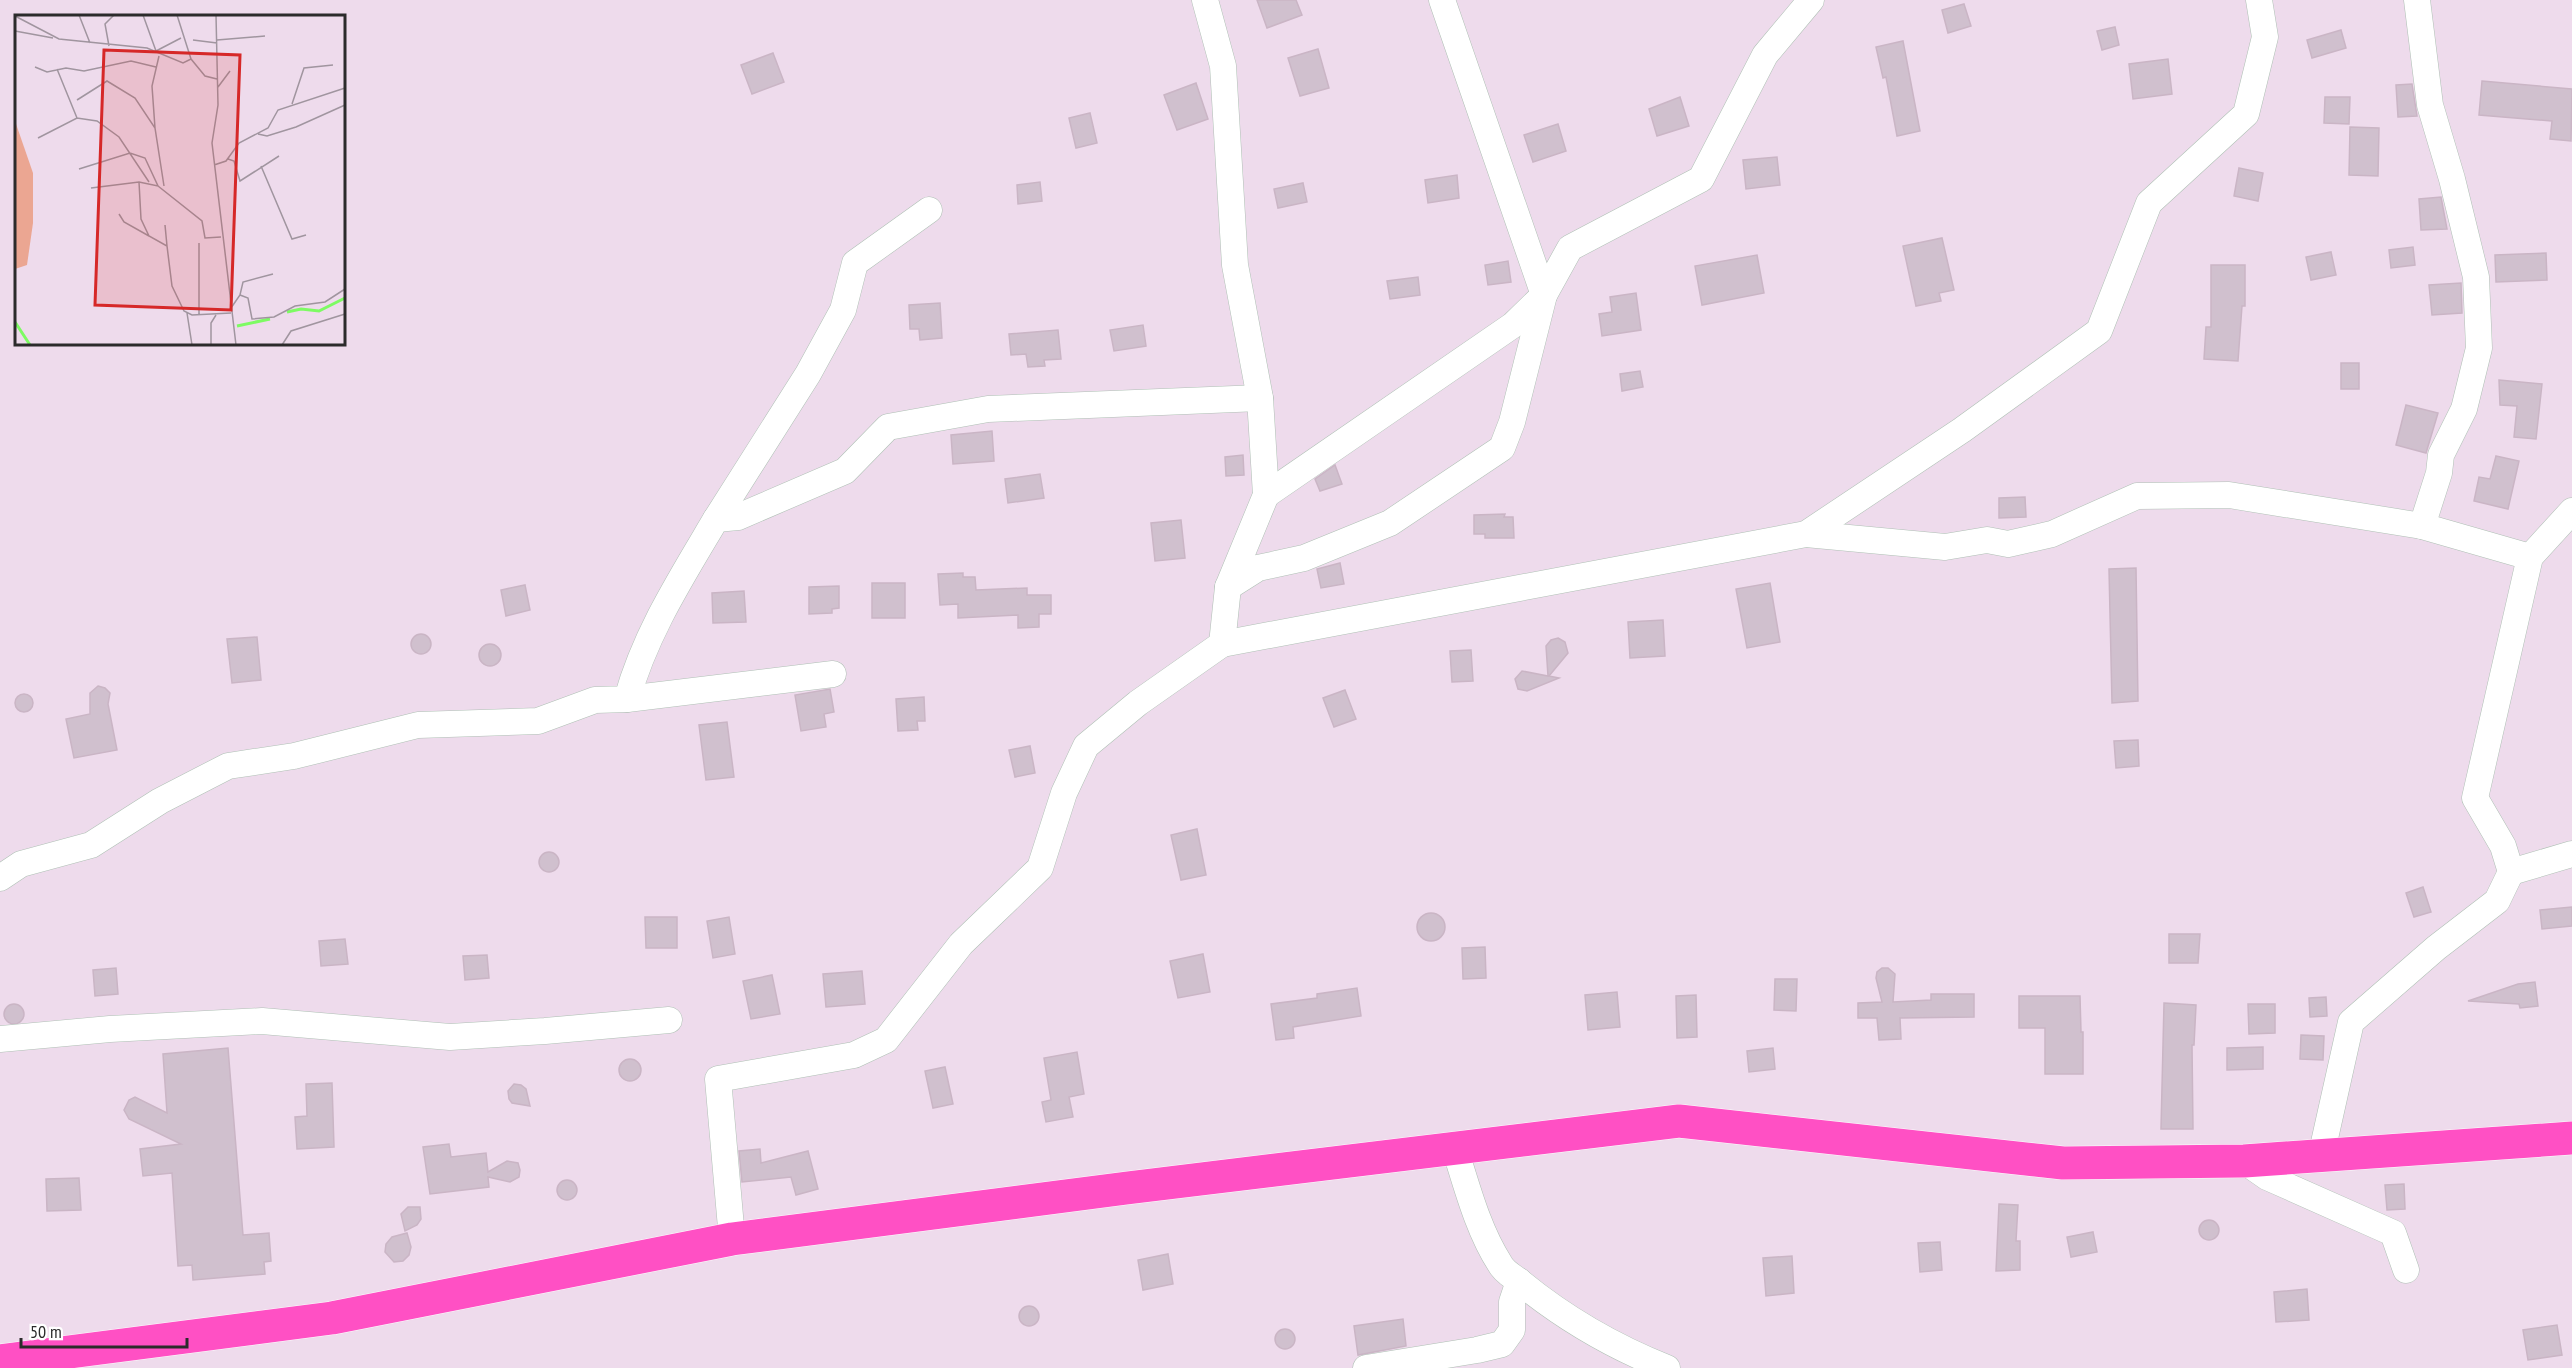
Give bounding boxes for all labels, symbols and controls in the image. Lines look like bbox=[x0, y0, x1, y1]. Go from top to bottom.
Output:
inset map bbox=[15, 15, 345, 345]
scale bar bbox=[21, 1311, 188, 1349]
text: 50 m bbox=[30, 1320, 62, 1343]

